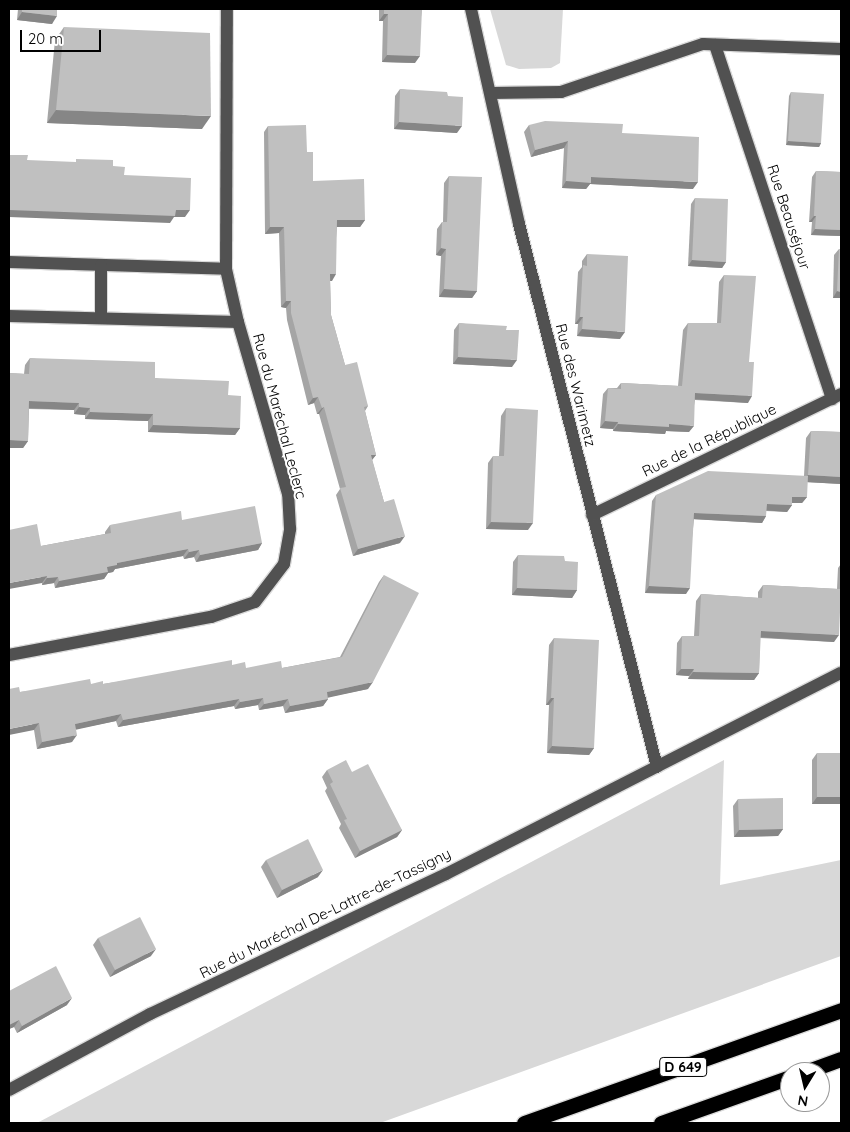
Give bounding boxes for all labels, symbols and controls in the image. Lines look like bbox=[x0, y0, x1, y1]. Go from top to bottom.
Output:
scale bar bbox=[22, 20, 104, 52]
text: 20 m bbox=[28, 29, 63, 48]
street label: Rue Beauséjour bbox=[763, 162, 815, 272]
street label: Rue des Warimetz bbox=[552, 321, 600, 449]
street label: Rue du Maréchal Leclerc bbox=[249, 331, 311, 501]
street label: Rue de la République bbox=[639, 400, 779, 480]
street label: Rue du Maréchal De-Lattre-de-Tassigny bbox=[196, 844, 454, 982]
road number: D 649 bbox=[658, 1056, 708, 1078]
north arrow bbox=[780, 1062, 830, 1112]
text: N bbox=[796, 1091, 809, 1111]

